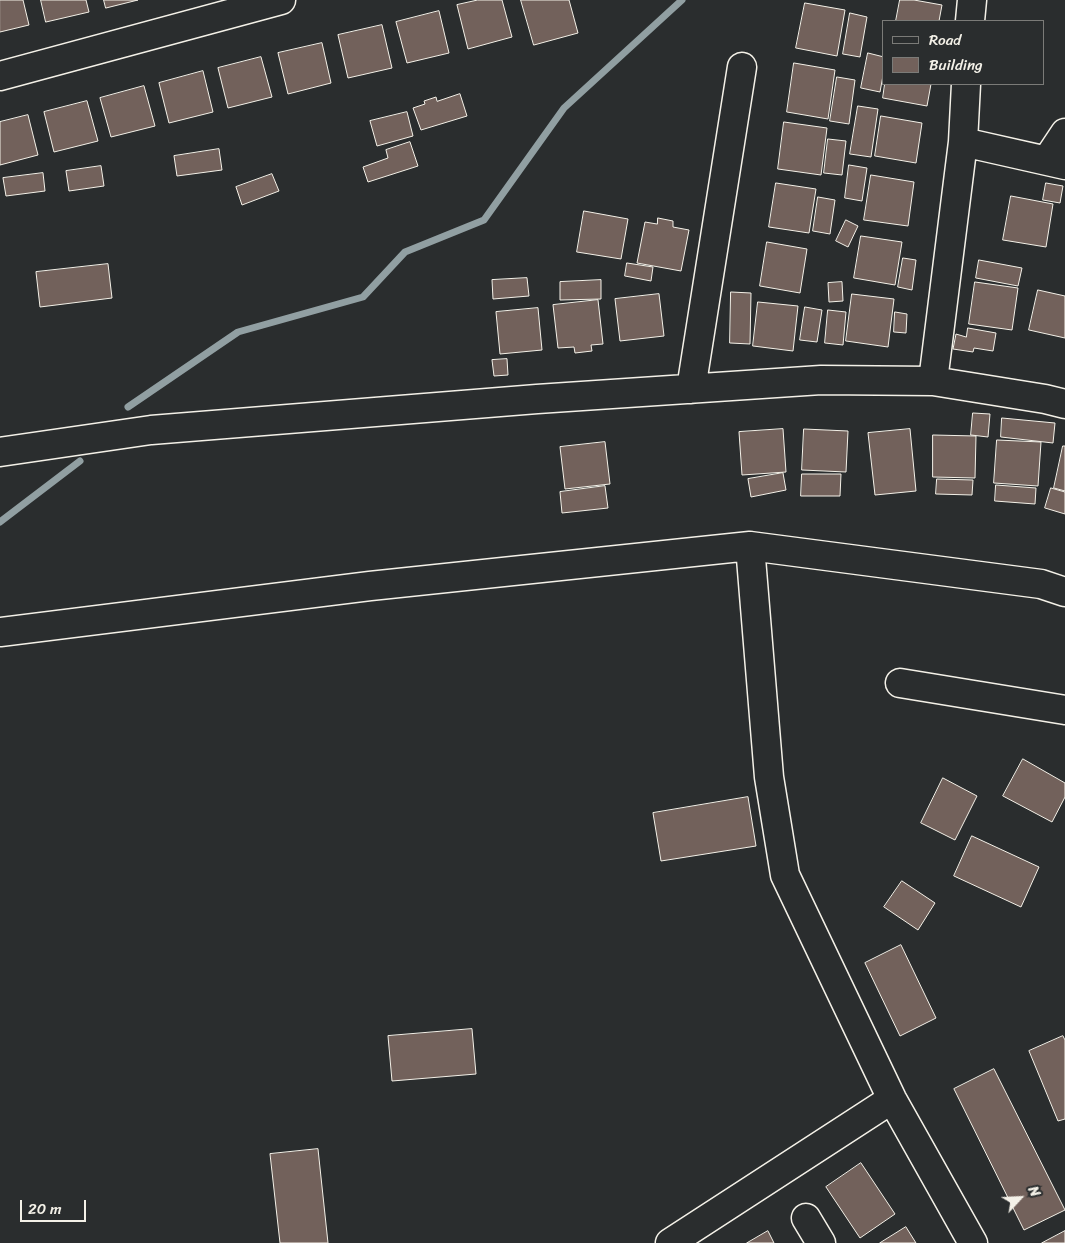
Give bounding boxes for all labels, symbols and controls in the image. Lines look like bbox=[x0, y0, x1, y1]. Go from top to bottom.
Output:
legend bbox=[882, 20, 1045, 85]
text: Road bbox=[929, 27, 961, 53]
text: Building bbox=[929, 52, 983, 78]
north arrow bbox=[995, 1173, 1045, 1223]
text: N bbox=[1021, 1182, 1047, 1201]
scale bar bbox=[22, 1190, 89, 1222]
text: 20 m bbox=[28, 1196, 62, 1222]

